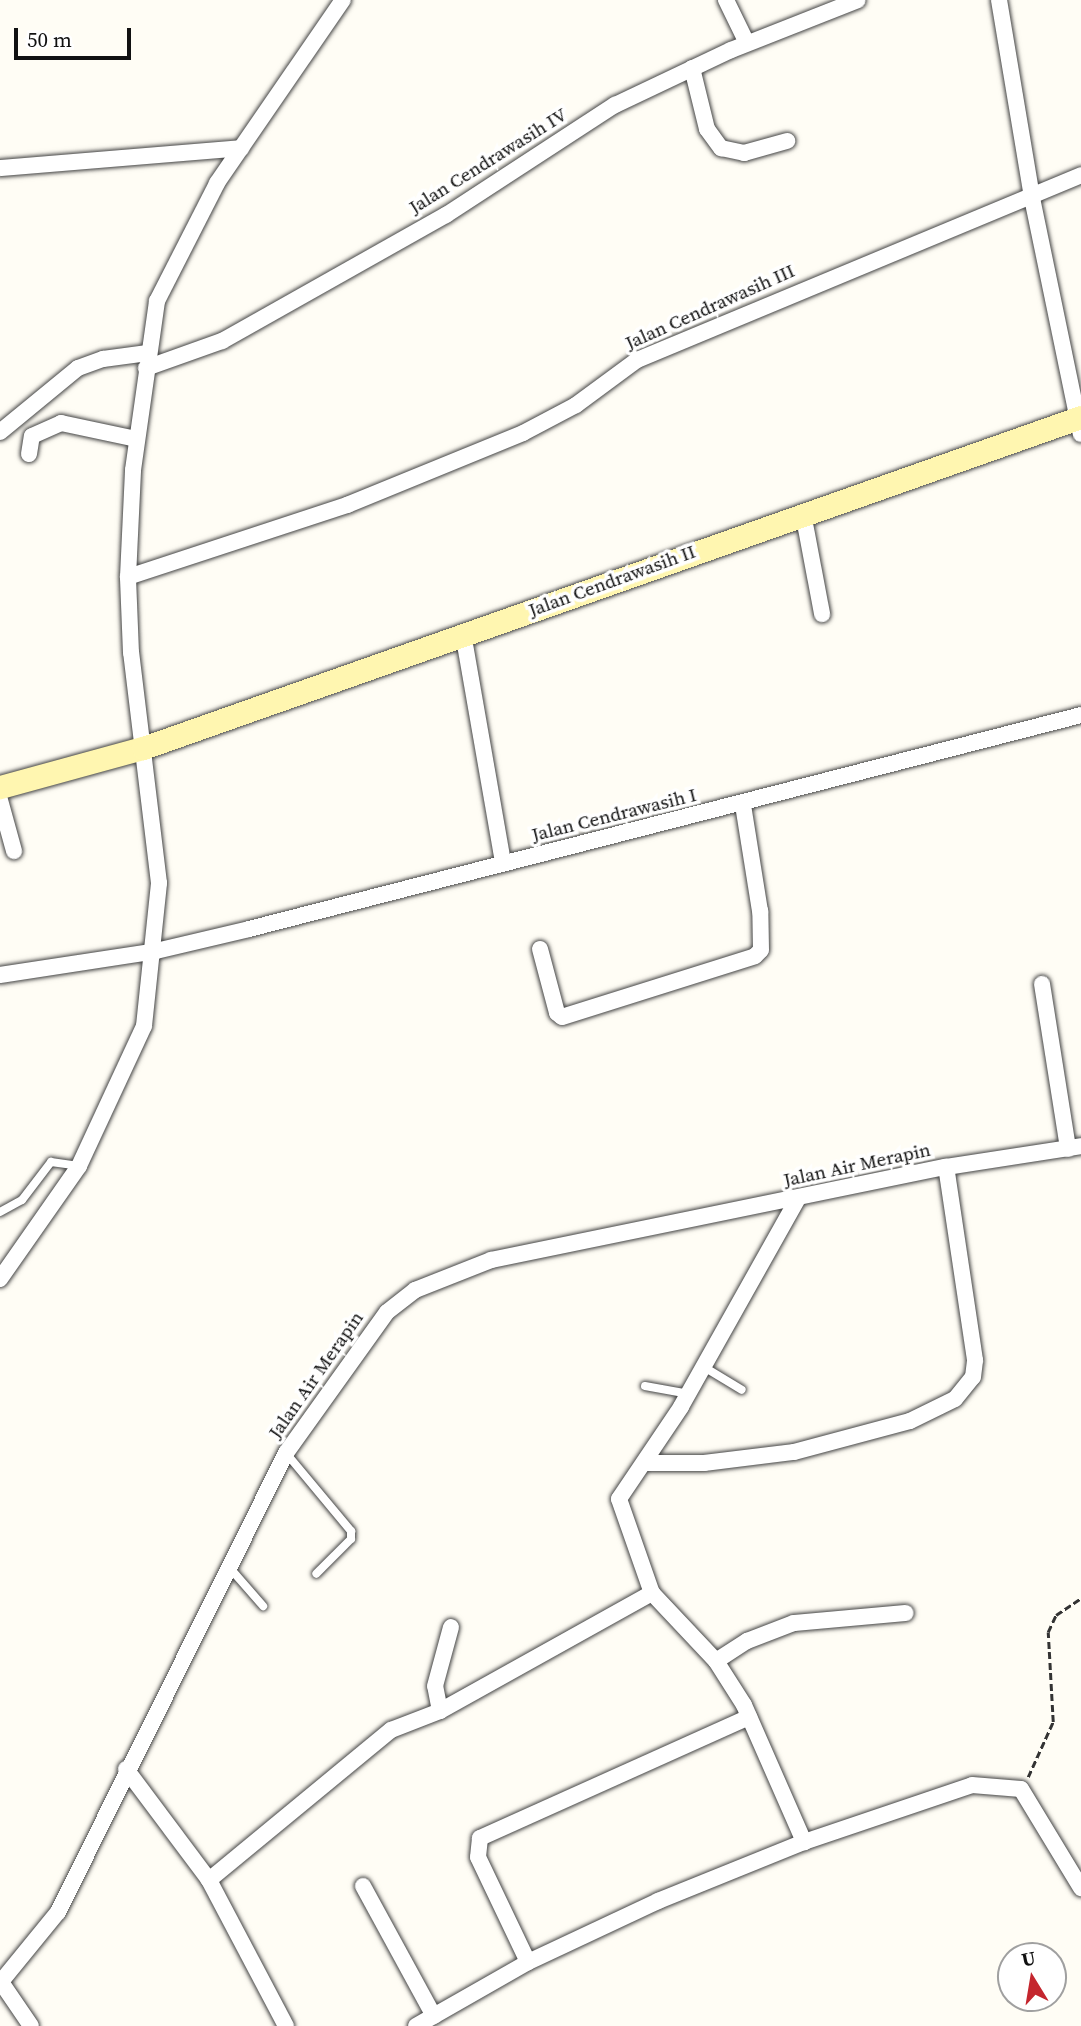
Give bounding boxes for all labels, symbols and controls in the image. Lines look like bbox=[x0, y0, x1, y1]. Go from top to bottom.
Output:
scale bar bbox=[18, 14, 135, 58]
text: 50 m bbox=[27, 25, 72, 54]
street label: Jalan Cendrawasih IV bbox=[405, 103, 571, 219]
street label: Jalan Cendrawasih III bbox=[622, 259, 798, 355]
street label: Jalan Cendrawasih II bbox=[525, 540, 699, 622]
street label: Jalan Cendrawasih I bbox=[529, 783, 699, 847]
street label: Jalan Air Merapin bbox=[781, 1138, 933, 1192]
street label: Jalan Air Merapin bbox=[264, 1307, 368, 1443]
north arrow bbox=[997, 1942, 1067, 2012]
text: U bbox=[1019, 1944, 1038, 1972]

